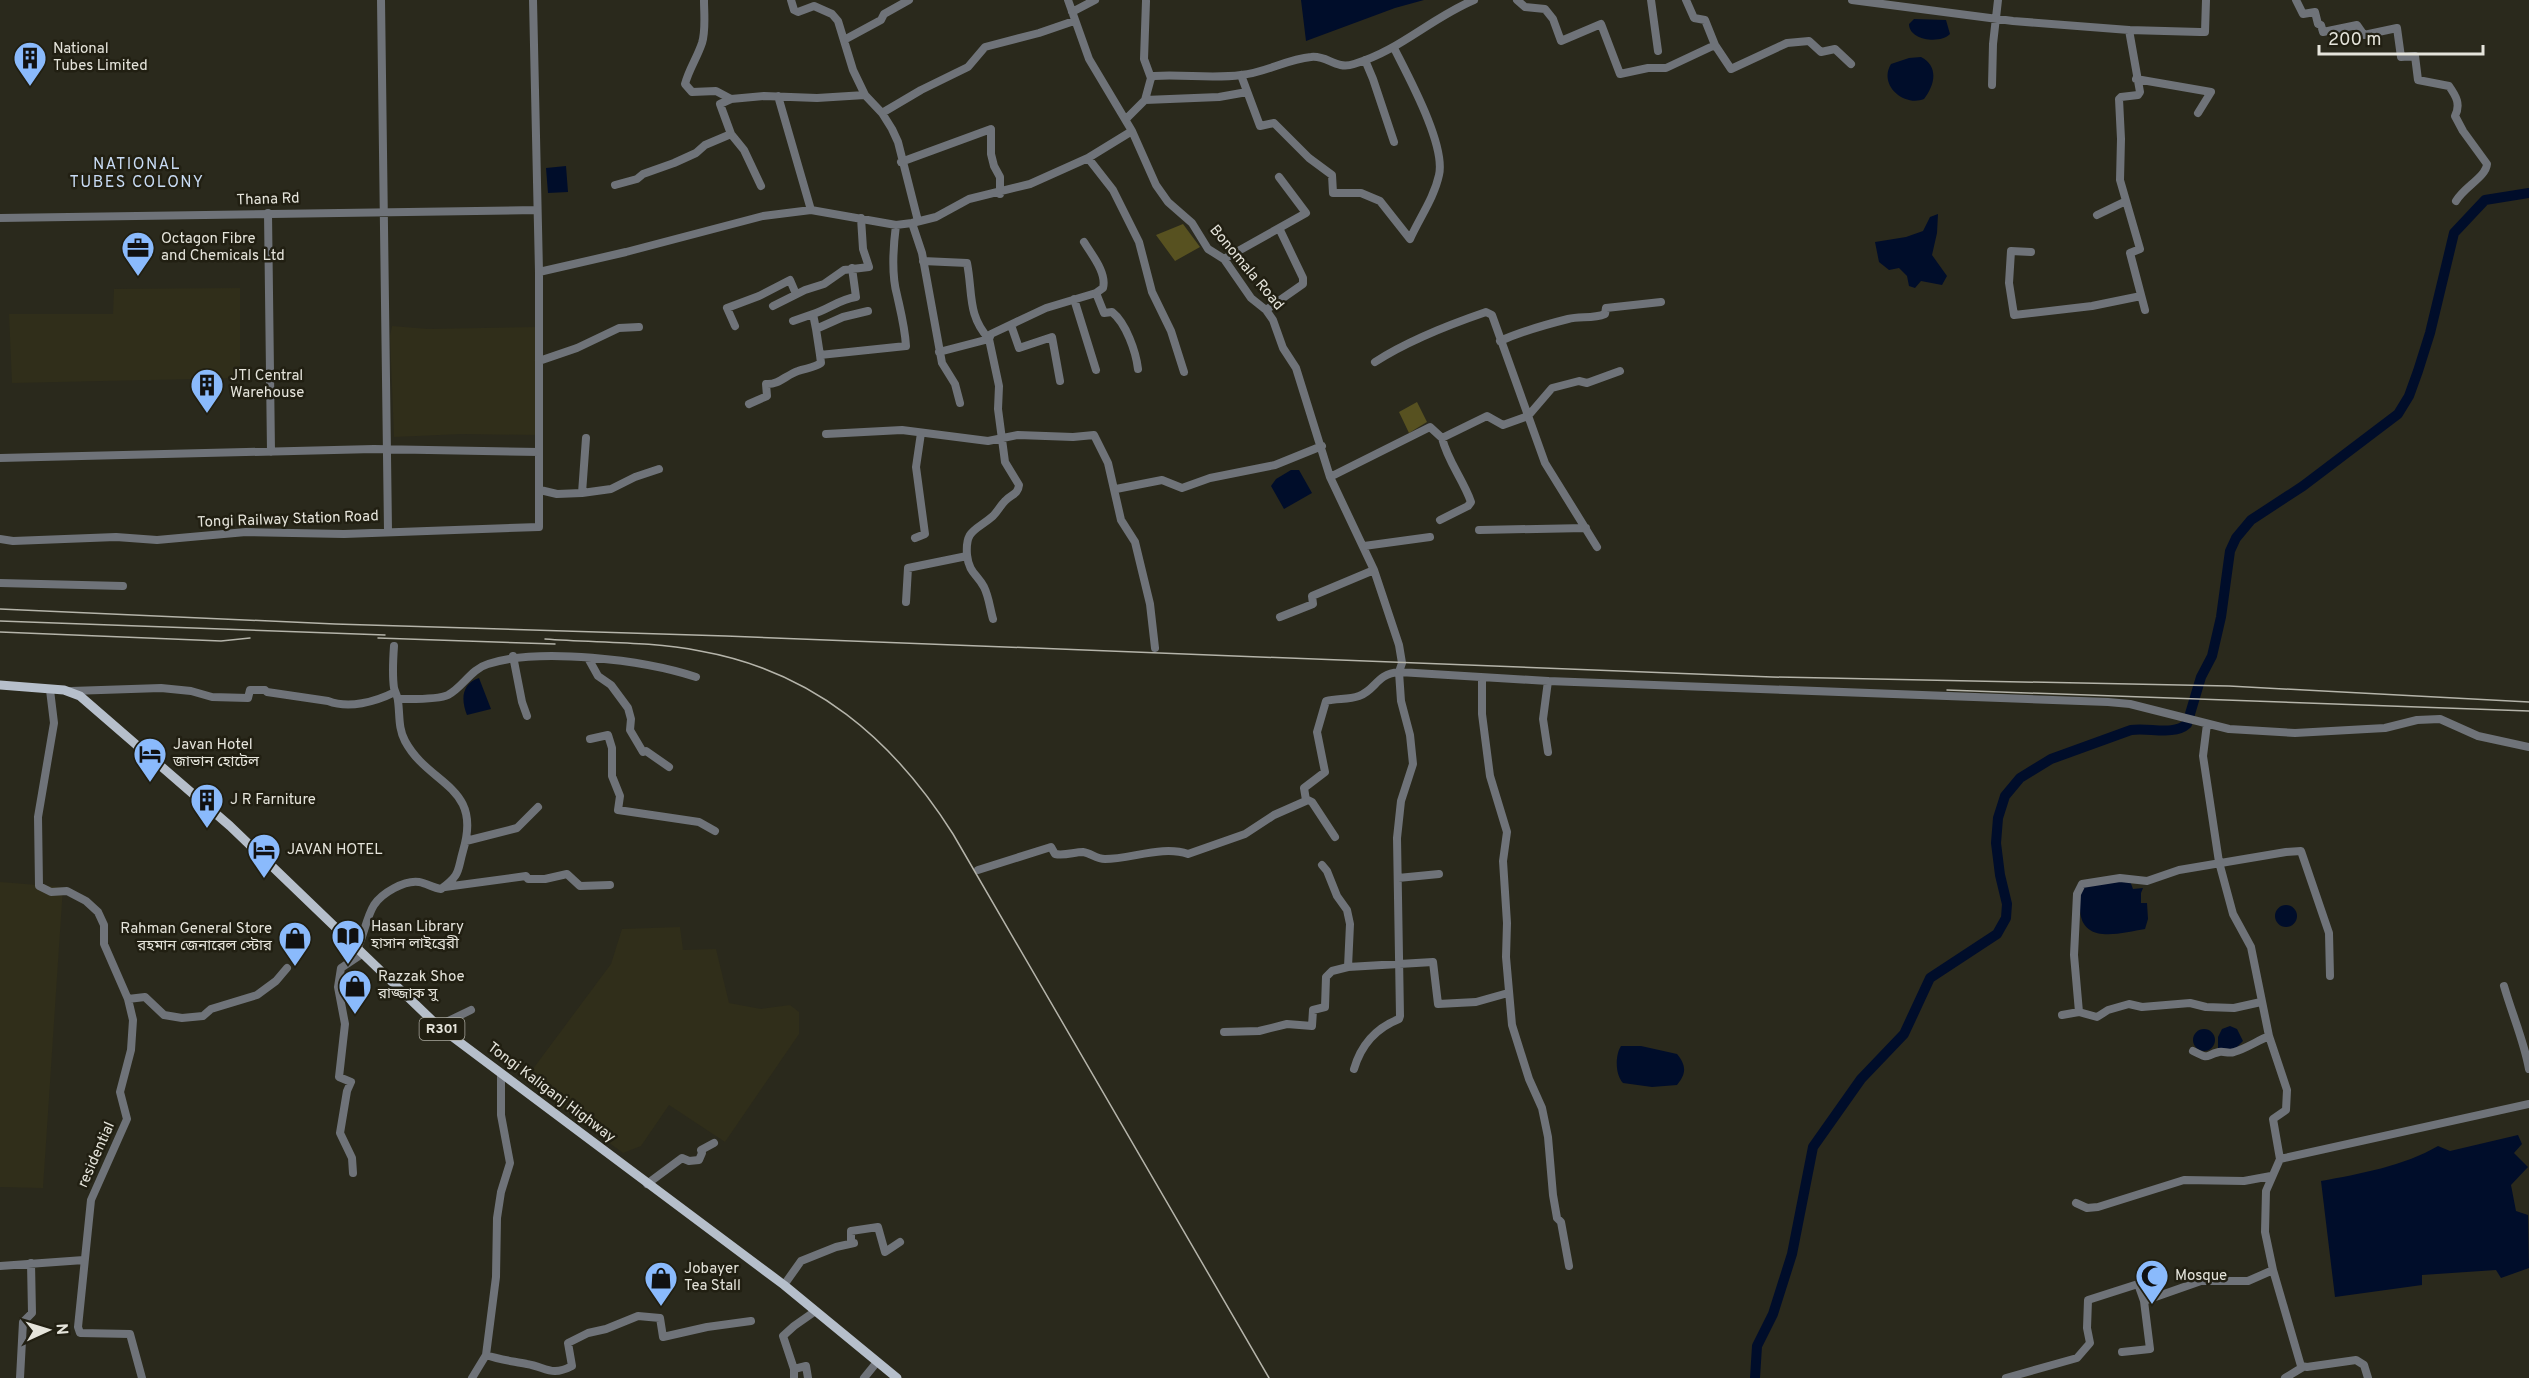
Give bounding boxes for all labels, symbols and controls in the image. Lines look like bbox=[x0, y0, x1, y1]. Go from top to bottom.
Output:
scale bar bbox=[2319, 18, 2482, 56]
text: 200 m bbox=[2328, 29, 2381, 52]
building icon: National Tubes Limited bbox=[12, 40, 48, 87]
place label: National Tubes Limited bbox=[53, 40, 148, 76]
district label: NATIONAL TUBES COLONY bbox=[69, 155, 205, 193]
street label: Thana Rd bbox=[236, 189, 300, 211]
street label: Bonomala Road bbox=[1205, 221, 1287, 315]
office icon: Octagon Fibre and Chemicals Ltd bbox=[120, 230, 156, 277]
place label: Octagon Fibre and Chemicals Ltd bbox=[161, 230, 285, 266]
building icon: JTI Central Warehouse bbox=[189, 367, 225, 414]
place label: JTI Central Warehouse bbox=[230, 367, 304, 403]
street label: Tongi Railway Station Road bbox=[197, 507, 379, 533]
hotel icon: Javan Hotel জাভান হোটেল bbox=[132, 736, 168, 783]
place label: Javan Hotel জাভান হোটেল bbox=[172, 736, 260, 772]
building icon: J R Farniture bbox=[189, 782, 225, 829]
place label: J R Farniture bbox=[230, 791, 316, 810]
hotel icon: JAVAN HOTEL bbox=[246, 832, 282, 879]
place label: JAVAN HOTEL bbox=[287, 841, 383, 860]
library icon: Hasan Library হাসান লাইব্রেরী bbox=[330, 918, 366, 965]
place label: Hasan Library হাসান লাইব্রেরী bbox=[370, 918, 464, 954]
place label: Rahman General Store রহমান জেনারেল স্টোর bbox=[120, 920, 273, 956]
shop icon: Rahman General Store রহমান জেনারেল স্টোর bbox=[277, 920, 313, 967]
shop icon: Razzak Shoe রাজ্জাক সু bbox=[337, 968, 373, 1015]
place label: Razzak Shoe রাজ্জাক সু bbox=[377, 968, 465, 1004]
road number: R301 bbox=[420, 1018, 464, 1040]
street label: Tongi Kaliganj Highway bbox=[483, 1039, 619, 1147]
street label: residential bbox=[74, 1119, 120, 1191]
mosque icon: Mosque bbox=[2134, 1258, 2170, 1305]
shop icon: Jobayer Tea Stall bbox=[643, 1260, 679, 1307]
place label: Jobayer Tea Stall bbox=[684, 1260, 741, 1296]
place label: Mosque bbox=[2175, 1267, 2227, 1286]
north arrow bbox=[18, 1300, 78, 1360]
text: N bbox=[51, 1323, 71, 1336]

